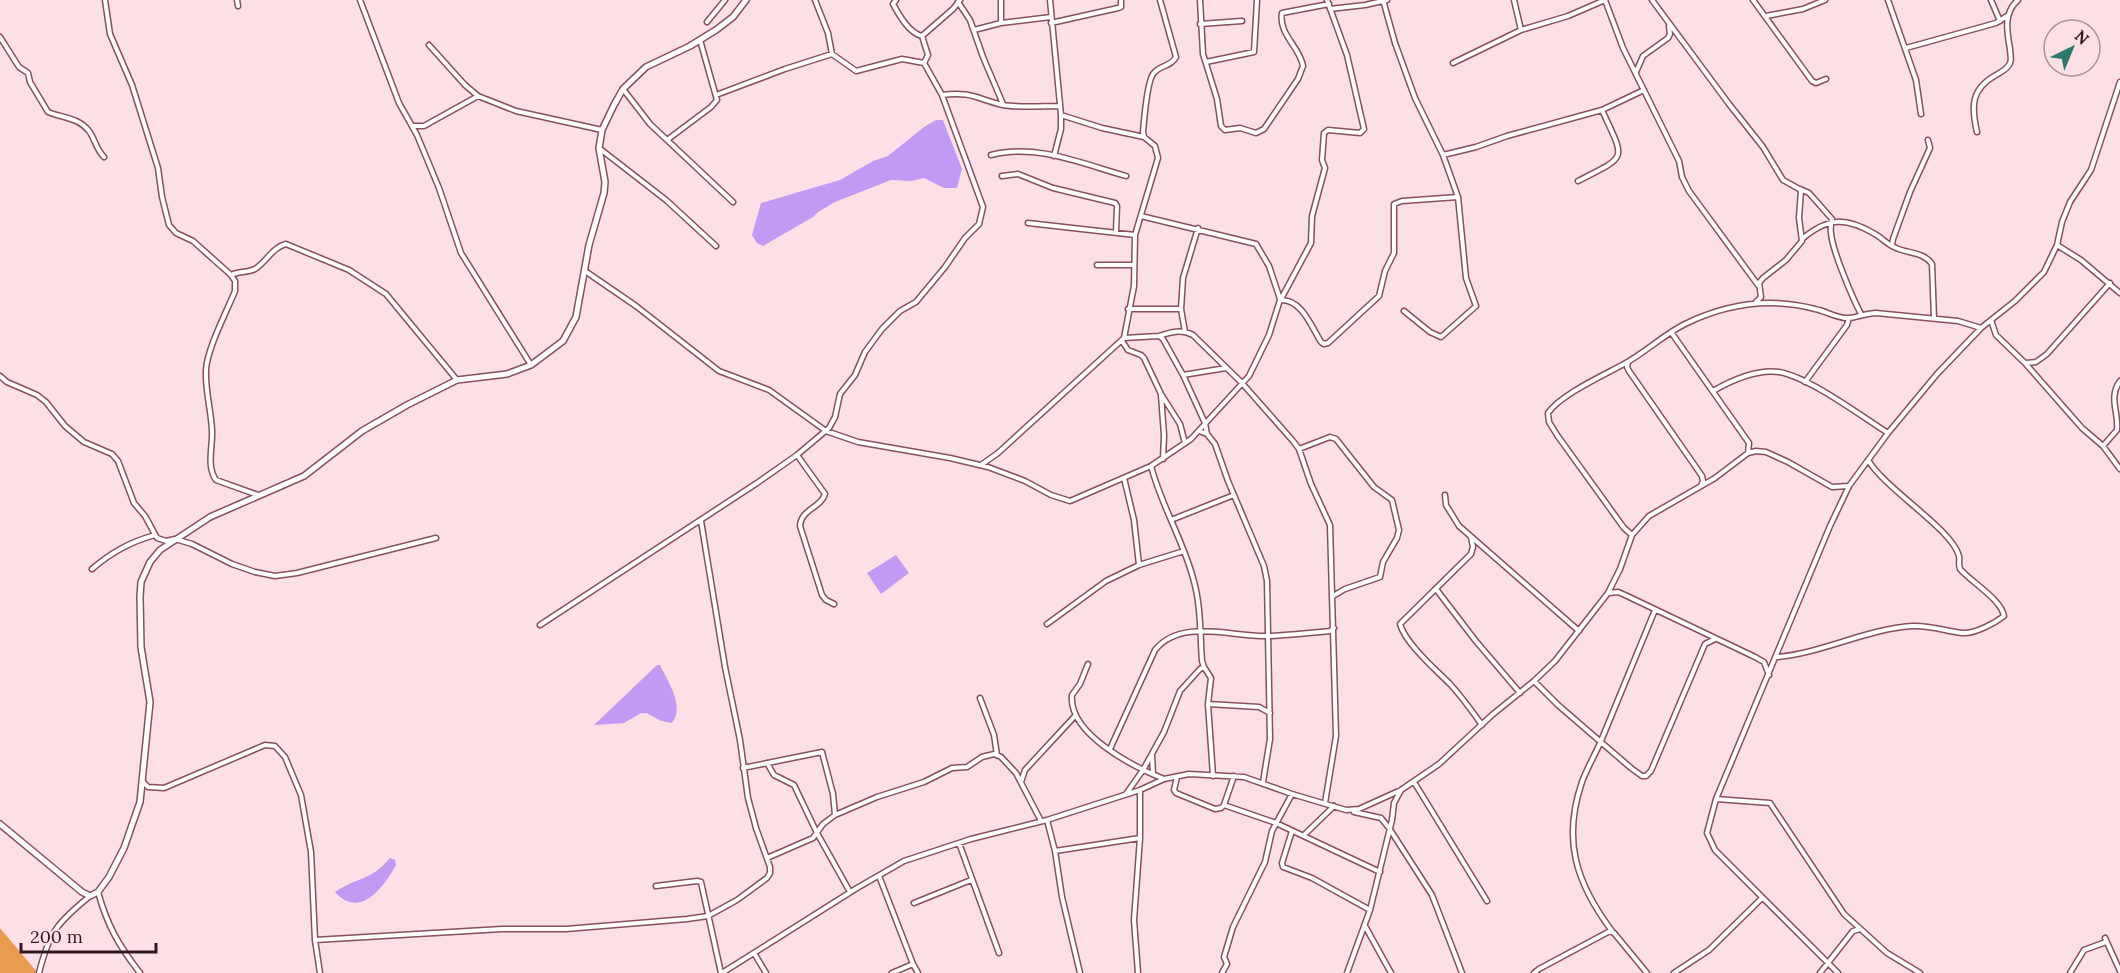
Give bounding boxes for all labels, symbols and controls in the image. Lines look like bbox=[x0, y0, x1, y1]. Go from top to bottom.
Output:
north arrow bbox=[2042, 18, 2102, 78]
text: N bbox=[2071, 25, 2094, 49]
scale bar bbox=[21, 916, 156, 954]
text: 200 m bbox=[30, 925, 83, 948]

